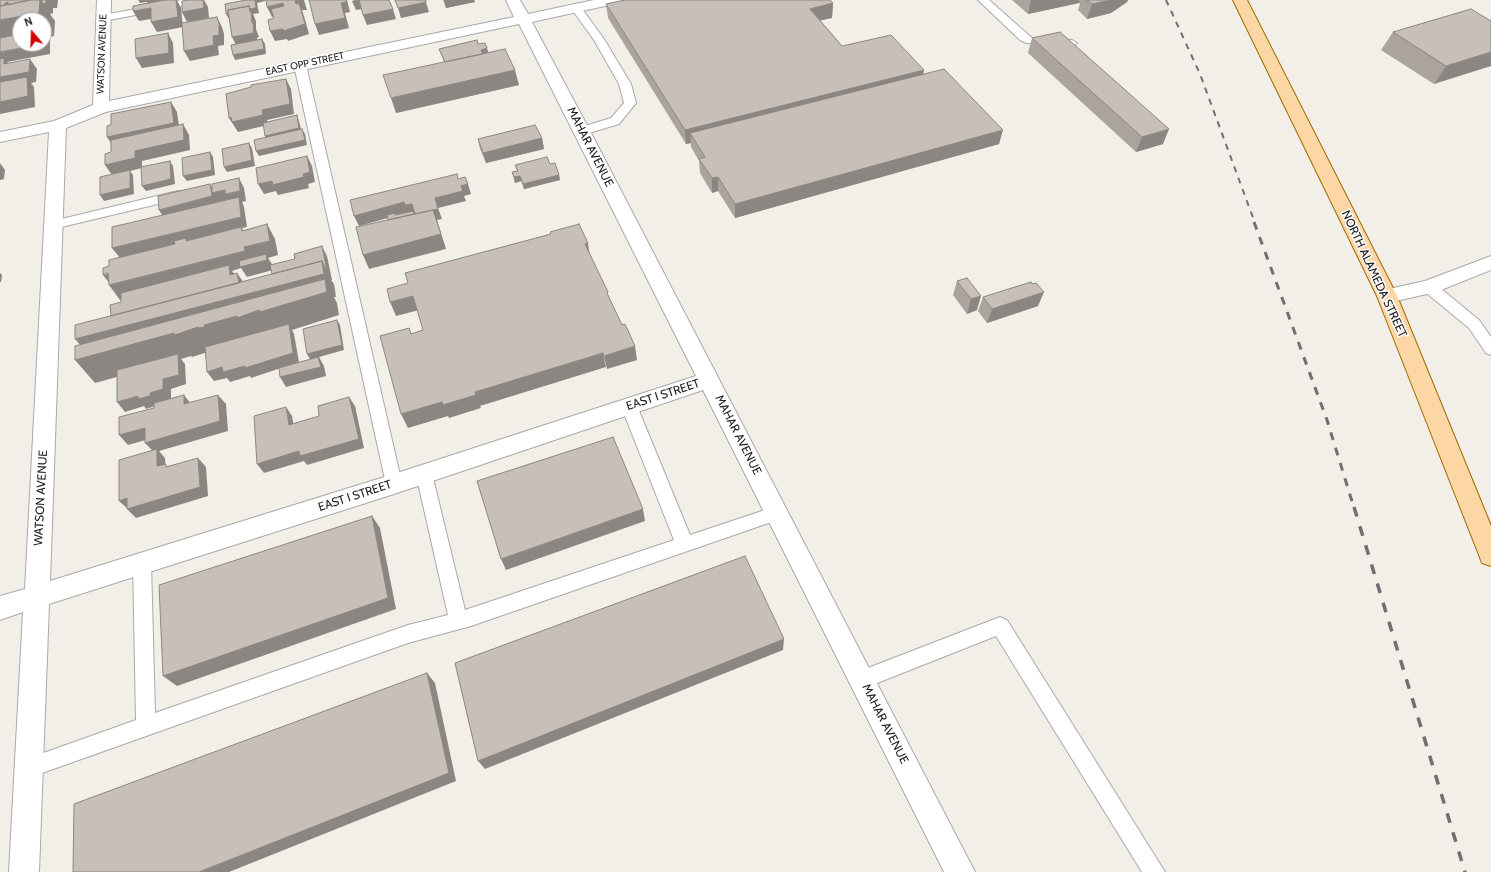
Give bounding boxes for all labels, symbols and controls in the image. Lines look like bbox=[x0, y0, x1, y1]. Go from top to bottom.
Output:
north arrow bbox=[12, 12, 52, 52]
text: N bbox=[22, 14, 34, 29]
street label: WATSON AVENUE bbox=[95, 14, 109, 94]
street label: EAST OPP STREET bbox=[265, 50, 345, 78]
street label: MAHAR AVENUE bbox=[564, 105, 616, 189]
street label: NORTH ALAMEDA STREET bbox=[1338, 208, 1410, 340]
street label: EAST I STREET bbox=[625, 376, 701, 414]
street label: MAHAR AVENUE bbox=[712, 393, 764, 477]
street label: WATSON AVENUE bbox=[31, 450, 51, 546]
street label: EAST I STREET bbox=[317, 477, 393, 515]
street label: MAHAR AVENUE bbox=[859, 682, 911, 766]

